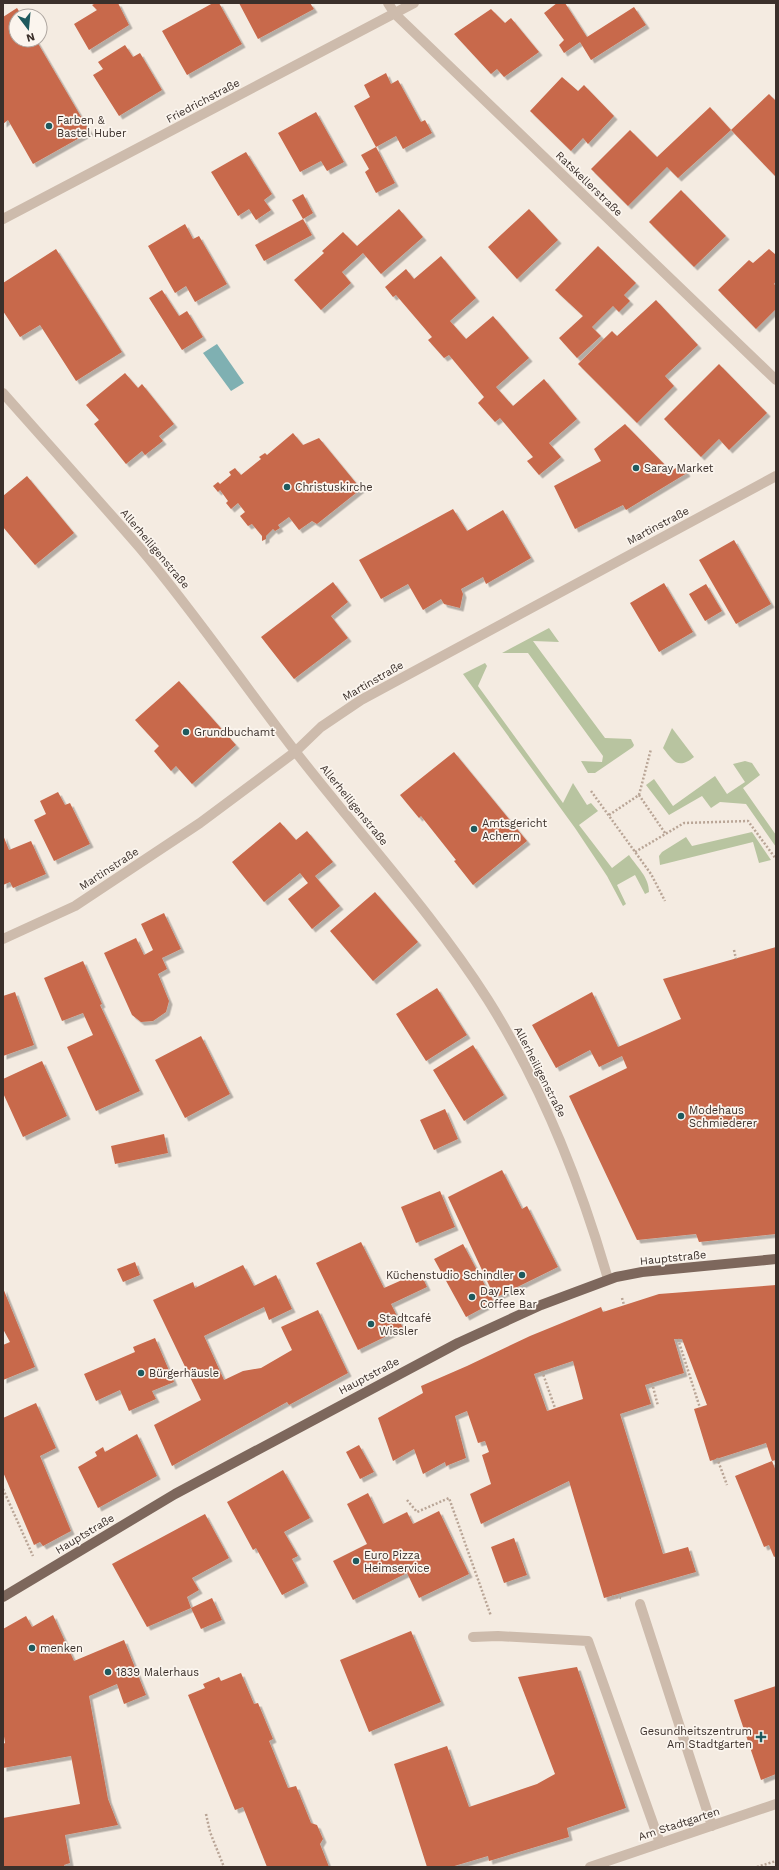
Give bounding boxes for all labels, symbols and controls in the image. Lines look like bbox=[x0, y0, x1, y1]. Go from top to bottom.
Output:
north arrow bbox=[8, 8, 48, 48]
text: N bbox=[25, 30, 36, 45]
street label: Friedrichstraße bbox=[164, 76, 242, 126]
place label: Farben & Bastel Huber bbox=[57, 114, 127, 140]
marker: Farben & Bastel Huber bbox=[44, 121, 54, 131]
street label: Ratskellerstraße bbox=[553, 149, 625, 219]
place label: Saray Market bbox=[644, 462, 714, 475]
marker: Saray Market bbox=[631, 463, 641, 473]
place label: Christuskirche bbox=[295, 481, 373, 494]
marker: Christuskirche bbox=[282, 482, 292, 492]
street label: Martinstraße bbox=[625, 504, 691, 548]
street label: Allerheiligenstraße bbox=[118, 506, 192, 592]
street label: Martinstraße bbox=[340, 658, 406, 704]
place label: Grundbuchamt bbox=[194, 726, 275, 739]
marker: Grundbuchamt bbox=[181, 727, 191, 737]
street label: Allerheiligenstraße bbox=[317, 762, 391, 848]
place label: Amtsgericht Achern bbox=[482, 817, 548, 843]
marker: Amtsgericht Achern bbox=[469, 824, 479, 834]
street label: Martinstraße bbox=[77, 845, 141, 893]
street label: Allerheiligenstraße bbox=[511, 1024, 569, 1120]
place label: Modehaus Schmiederer bbox=[689, 1104, 758, 1130]
marker: Modehaus Schmiederer bbox=[676, 1111, 686, 1121]
street label: Hauptstraße bbox=[639, 1248, 707, 1268]
place label: Küchenstudio Schindler bbox=[386, 1269, 515, 1282]
marker: Küchenstudio Schindler bbox=[517, 1270, 527, 1280]
place label: Day Flex Coffee Bar bbox=[480, 1285, 537, 1311]
marker: Day Flex Coffee Bar bbox=[467, 1292, 477, 1302]
place label: Stadtcafé Wissler bbox=[379, 1312, 431, 1338]
marker: Stadtcafé Wissler bbox=[366, 1319, 376, 1329]
street label: Hauptstraße bbox=[337, 1355, 401, 1397]
place label: Bürgerhäusle bbox=[149, 1367, 219, 1380]
marker: Bürgerhäusle bbox=[136, 1368, 146, 1378]
street label: Hauptstraße bbox=[53, 1511, 117, 1557]
place label: Euro Pizza Heimservice bbox=[364, 1549, 430, 1575]
marker: Euro Pizza Heimservice bbox=[351, 1556, 361, 1566]
place label: menken bbox=[40, 1642, 83, 1655]
marker: menken bbox=[27, 1643, 37, 1653]
place label: 1839 Malerhaus bbox=[116, 1666, 199, 1679]
marker: 1839 Malerhaus bbox=[103, 1667, 113, 1677]
place label: Gesundheitszentrum Am Stadtgarten bbox=[640, 1725, 752, 1751]
marker: Gesundheitszentrum Am Stadtgarten bbox=[755, 1731, 767, 1743]
street label: Am Stadtgarten bbox=[637, 1805, 721, 1843]

